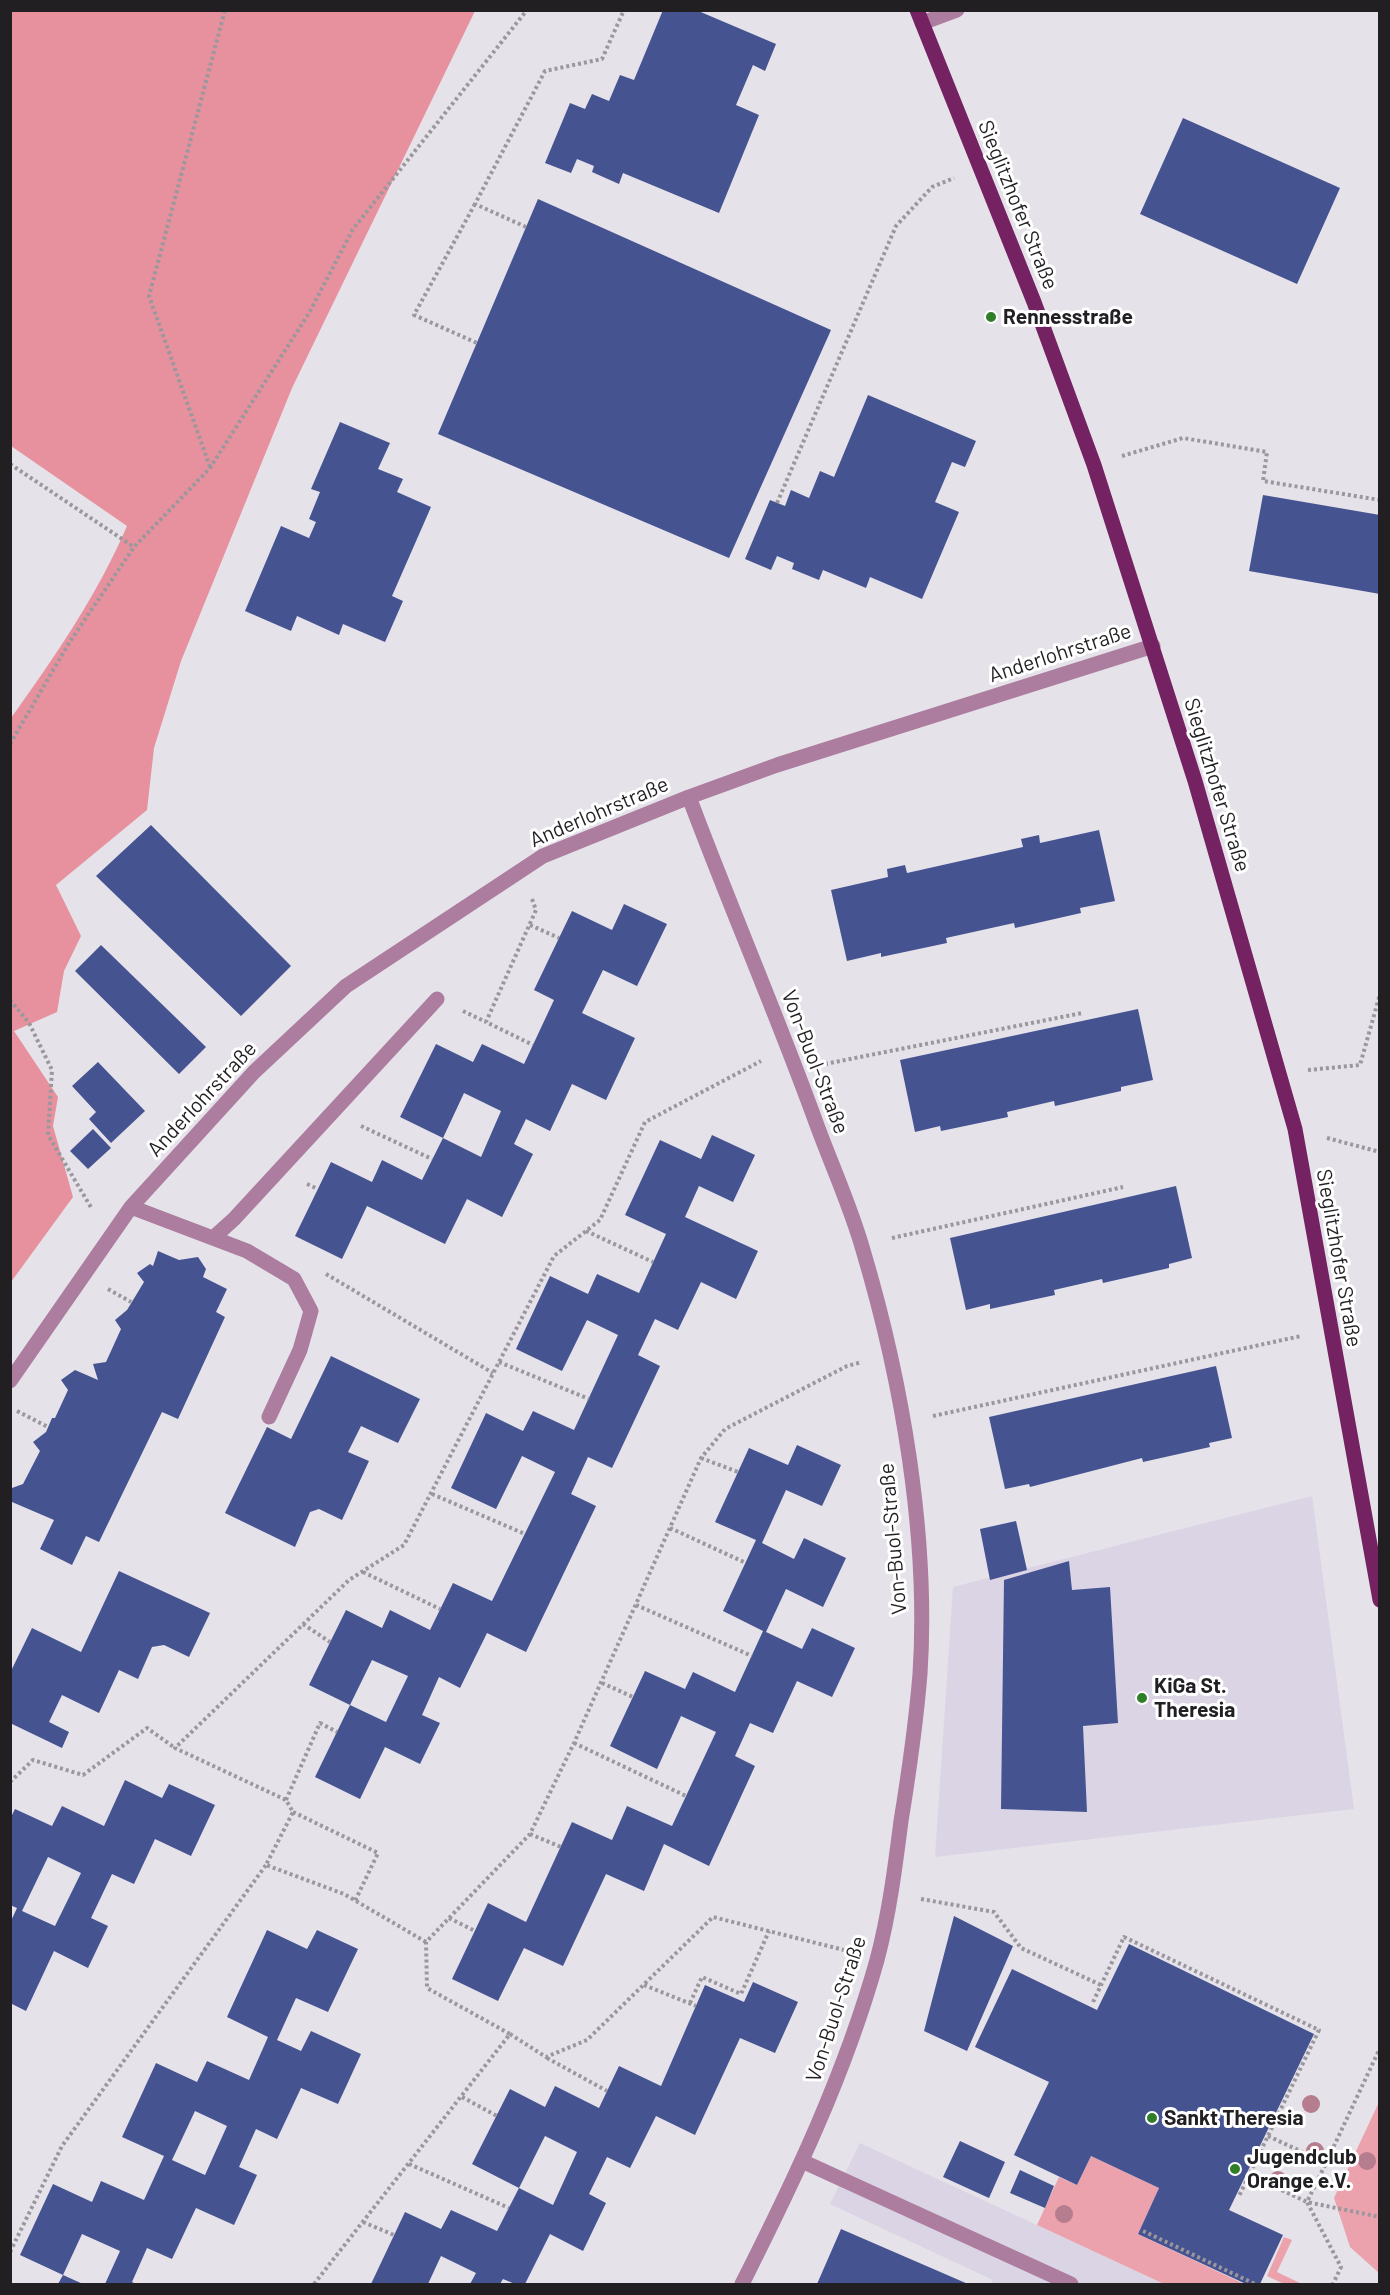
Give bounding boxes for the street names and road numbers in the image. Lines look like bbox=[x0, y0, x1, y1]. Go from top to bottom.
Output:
street label: Sieglitzhofer Straße bbox=[973, 117, 1063, 293]
street label: Anderlohrstraße bbox=[986, 618, 1134, 688]
street label: Sieglitzhofer Straße bbox=[1179, 695, 1255, 875]
street label: Anderlohrstraße bbox=[526, 771, 672, 853]
street label: Von-Buol-Straße bbox=[776, 987, 854, 1137]
street label: Anderlohrstraße bbox=[142, 1036, 262, 1162]
street label: Sieglitzhofer Straße bbox=[1311, 1167, 1367, 1349]
street label: Von-Buol-Straße bbox=[874, 1462, 912, 1616]
street label: Von-Buol-Straße bbox=[801, 1933, 871, 2085]

